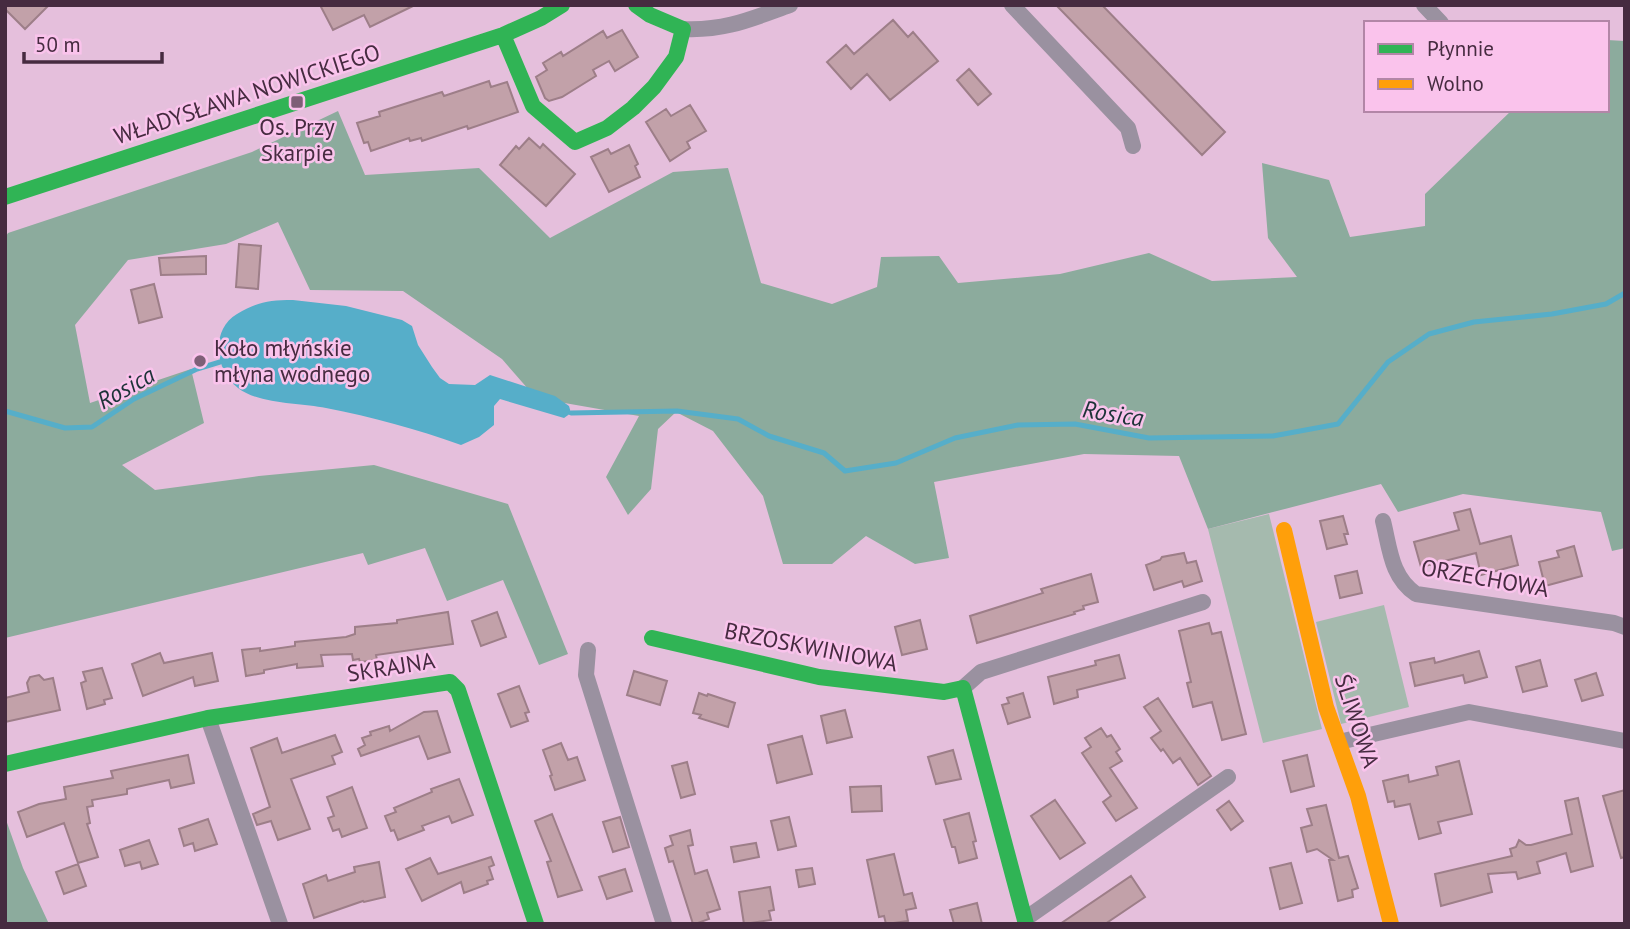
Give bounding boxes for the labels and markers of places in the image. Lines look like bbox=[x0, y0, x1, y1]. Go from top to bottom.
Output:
marker: Os. Przy Skarpie bbox=[289, 94, 305, 110]
place label: Os. Przy Skarpie bbox=[259, 112, 335, 167]
place label: Koło młyńskie młyna wodnego bbox=[214, 333, 370, 388]
marker: Koło młyńskie młyna wodnego bbox=[192, 353, 208, 369]

